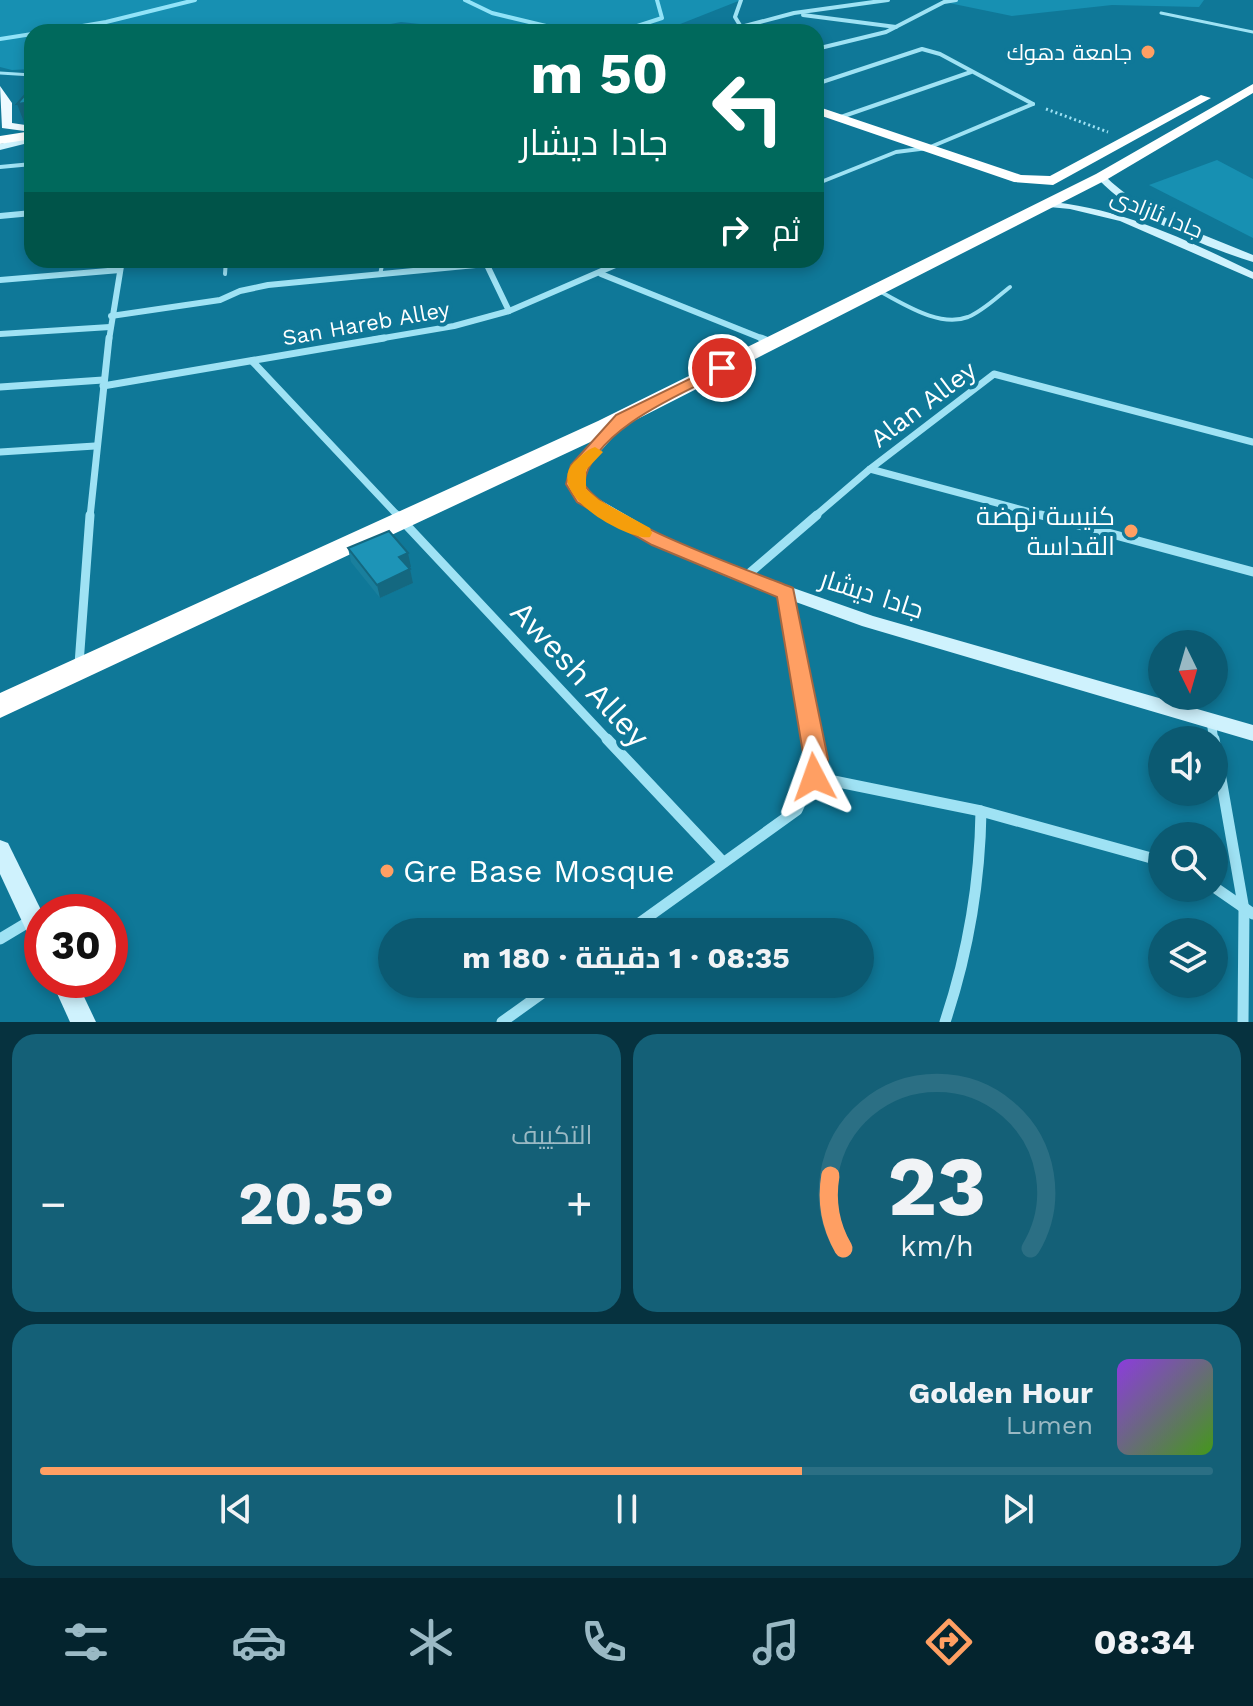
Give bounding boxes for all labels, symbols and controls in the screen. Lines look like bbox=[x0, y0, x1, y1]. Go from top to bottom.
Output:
place label: جامعة دهوك bbox=[1007, 40, 1132, 65]
text: 50 m bbox=[531, 41, 668, 107]
marker: جامعة دهوك bbox=[1139, 43, 1157, 61]
icon: left bbox=[696, 56, 800, 160]
text: جادا دیشار bbox=[520, 122, 668, 164]
street label: جادا ئازادی bbox=[1107, 184, 1207, 243]
icon: right bbox=[712, 208, 756, 252]
text: ثم bbox=[772, 213, 800, 248]
street label: San Hareb Alley bbox=[281, 296, 452, 350]
pin bbox=[688, 334, 756, 402]
icon: arrive bbox=[700, 346, 744, 390]
street label: Alan Alley bbox=[864, 354, 982, 453]
place label: كنيسة نهضة القداسة bbox=[976, 501, 1115, 561]
marker: كنيسة نهضة القداسة bbox=[1122, 522, 1140, 540]
street label: جادا دیشار bbox=[815, 563, 927, 625]
street label: Awesh Alley bbox=[503, 593, 658, 755]
north arrow bbox=[1148, 630, 1228, 710]
map controls bbox=[1148, 630, 1228, 998]
button: sound bbox=[1148, 726, 1228, 806]
position arrow bbox=[772, 735, 856, 819]
button: search bbox=[1148, 822, 1228, 902]
place label: Gre Base Mosque bbox=[403, 852, 675, 890]
marker: Gre Base Mosque bbox=[378, 862, 396, 880]
speed limit sign: 30 bbox=[24, 894, 128, 998]
button: layers bbox=[1148, 918, 1228, 998]
text: 08:35 · 1 دقيقة · 180 m bbox=[462, 940, 790, 975]
text: التكييف bbox=[511, 1120, 593, 1150]
text: 23 bbox=[887, 1138, 986, 1235]
text: 20.5° bbox=[238, 1168, 394, 1239]
text: − bbox=[40, 1178, 67, 1230]
text: + bbox=[566, 1178, 593, 1230]
text: km/h bbox=[900, 1229, 974, 1263]
text: Golden Hour bbox=[909, 1375, 1093, 1410]
text: Lumen bbox=[1006, 1410, 1093, 1440]
icon: previous bbox=[214, 1487, 258, 1531]
icon: pause bbox=[605, 1487, 649, 1531]
icon: next bbox=[996, 1487, 1040, 1531]
icon: filters bbox=[58, 1614, 114, 1670]
icon: car bbox=[231, 1614, 287, 1670]
icon: climate bbox=[403, 1614, 459, 1670]
icon: phone bbox=[576, 1614, 632, 1670]
icon: music bbox=[748, 1614, 804, 1670]
icon: directions bbox=[921, 1614, 977, 1670]
text: 08:34 bbox=[1094, 1621, 1195, 1663]

